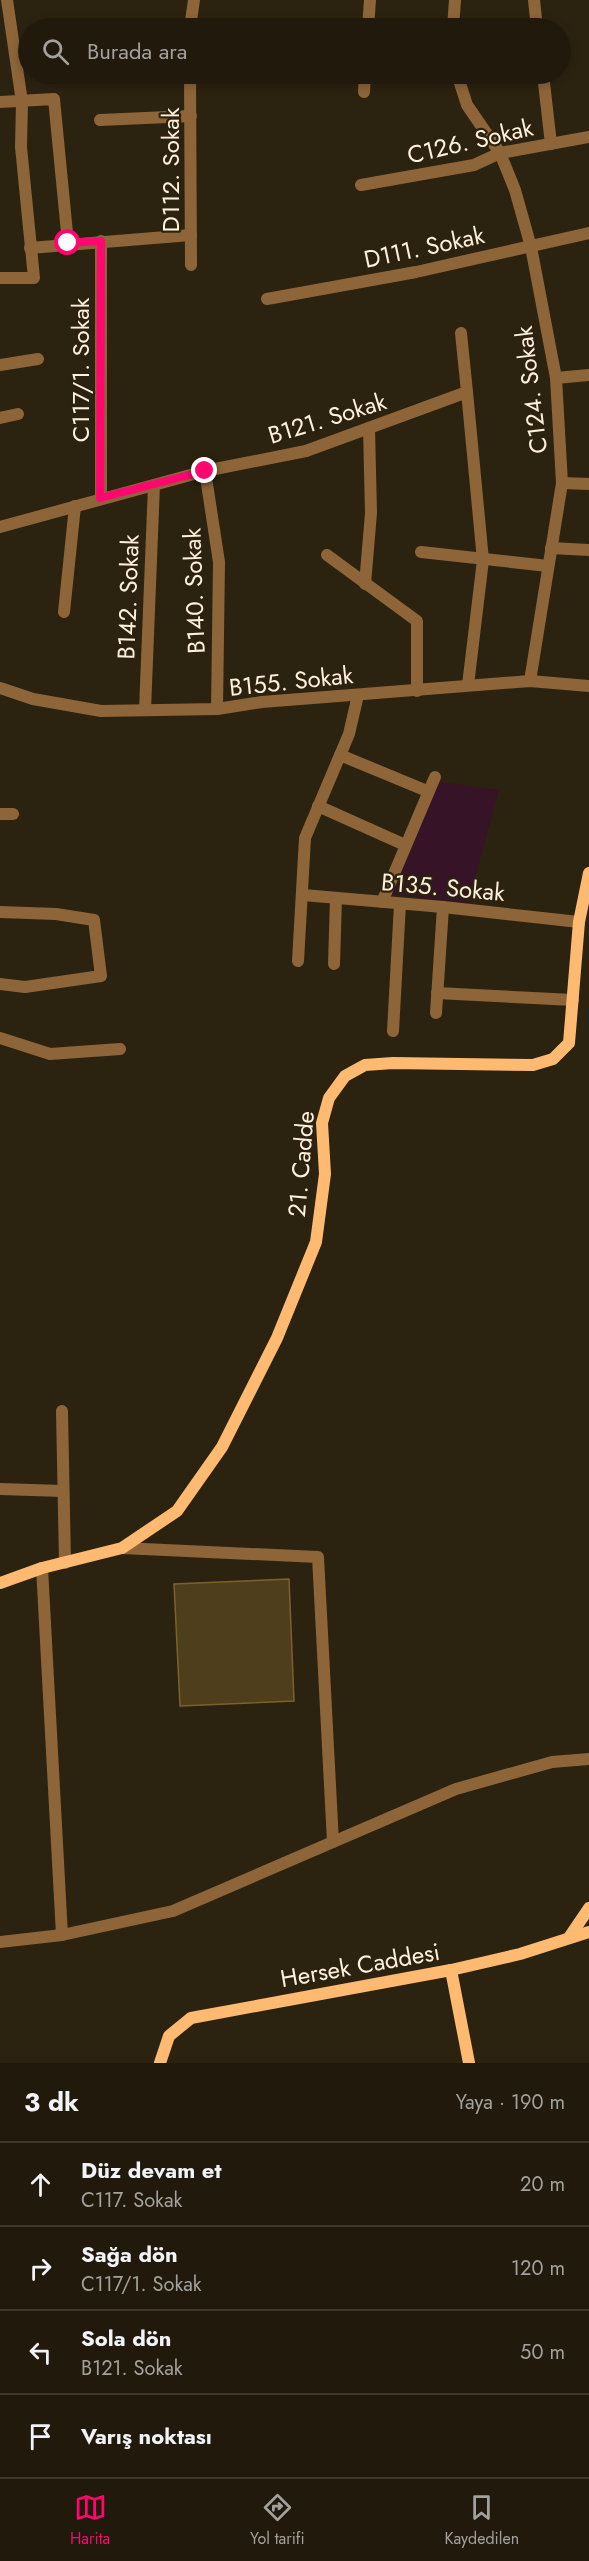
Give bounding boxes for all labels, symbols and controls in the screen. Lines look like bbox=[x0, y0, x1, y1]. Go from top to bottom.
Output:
search box bbox=[18, 18, 571, 84]
icon: search bbox=[39, 35, 72, 68]
text: Burada ara bbox=[87, 35, 187, 67]
street label: D112. Sokak bbox=[153, 107, 188, 232]
street label: C126. Sokak bbox=[404, 109, 537, 172]
street label: D111. Sokak bbox=[361, 217, 488, 277]
route start bbox=[54, 229, 80, 255]
street label: C117/1. Sokak bbox=[63, 297, 98, 442]
street label: C124. Sokak bbox=[506, 324, 556, 456]
street label: B121. Sokak bbox=[264, 383, 391, 453]
route end bbox=[191, 457, 217, 483]
street label: B140. Sokak bbox=[174, 527, 214, 655]
street label: B142. Sokak bbox=[108, 533, 148, 660]
street label: B155. Sokak bbox=[227, 657, 355, 705]
street label: B135. Sokak bbox=[380, 864, 507, 910]
street label: 21. Cadde bbox=[279, 1109, 323, 1219]
street label: Hersek Caddesi bbox=[278, 1934, 442, 1996]
text: 3 dk bbox=[24, 2083, 79, 2121]
text: Yaya · 190 m bbox=[456, 2088, 565, 2117]
text: Düz devam et bbox=[81, 2154, 221, 2186]
icon: ahead bbox=[24, 2168, 57, 2201]
text: 20 m bbox=[520, 2170, 565, 2199]
text: C117. Sokak bbox=[81, 2186, 182, 2215]
text: Sağa dön bbox=[81, 2238, 178, 2270]
icon: right bbox=[24, 2252, 57, 2285]
text: 120 m bbox=[511, 2254, 565, 2283]
text: C117/1. Sokak bbox=[81, 2270, 202, 2299]
text: Sola dön bbox=[81, 2322, 171, 2354]
icon: left bbox=[24, 2336, 57, 2369]
text: 50 m bbox=[520, 2338, 565, 2367]
text: B121. Sokak bbox=[81, 2354, 183, 2383]
icon: arrive bbox=[24, 2420, 57, 2453]
text: Varış noktası bbox=[81, 2420, 212, 2452]
tab: Harita bbox=[70, 2491, 110, 2550]
tab: Yol tarifi bbox=[250, 2491, 305, 2550]
tab: Kaydedilen bbox=[444, 2491, 519, 2550]

